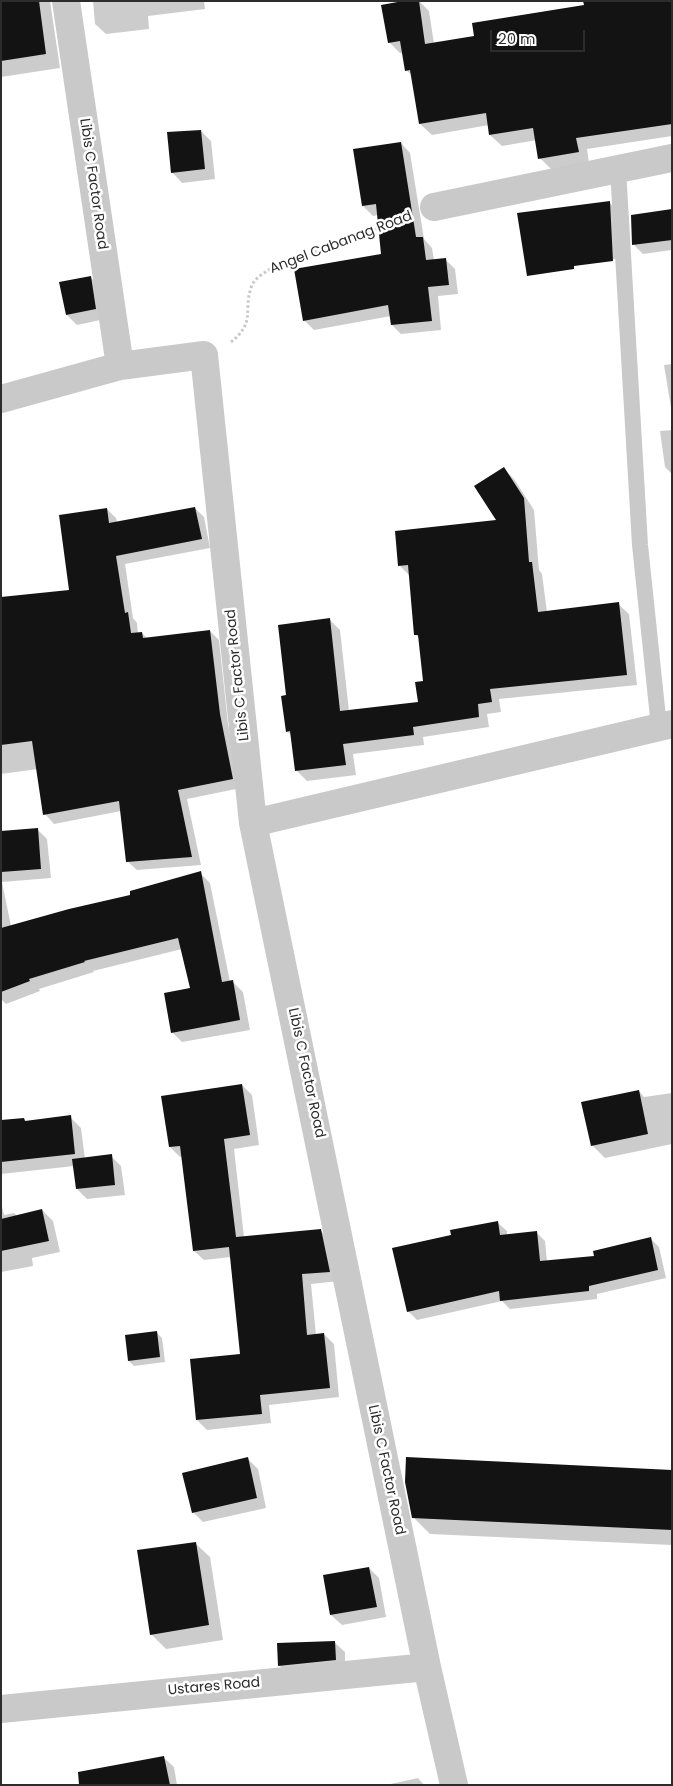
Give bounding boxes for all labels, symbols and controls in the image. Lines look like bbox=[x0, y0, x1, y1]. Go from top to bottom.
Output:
scale bar bbox=[493, 20, 588, 52]
text: 20 m bbox=[498, 28, 536, 49]
street label: Libis C Factor Road bbox=[75, 117, 111, 251]
street label: Angel Cabanag Road bbox=[268, 208, 414, 278]
street label: Libis C Factor Road bbox=[223, 608, 253, 742]
street label: Libis C Factor Road bbox=[284, 1006, 328, 1140]
street label: Libis C Factor Road bbox=[364, 1403, 408, 1537]
street label: Ustares Road bbox=[167, 1675, 261, 1699]

